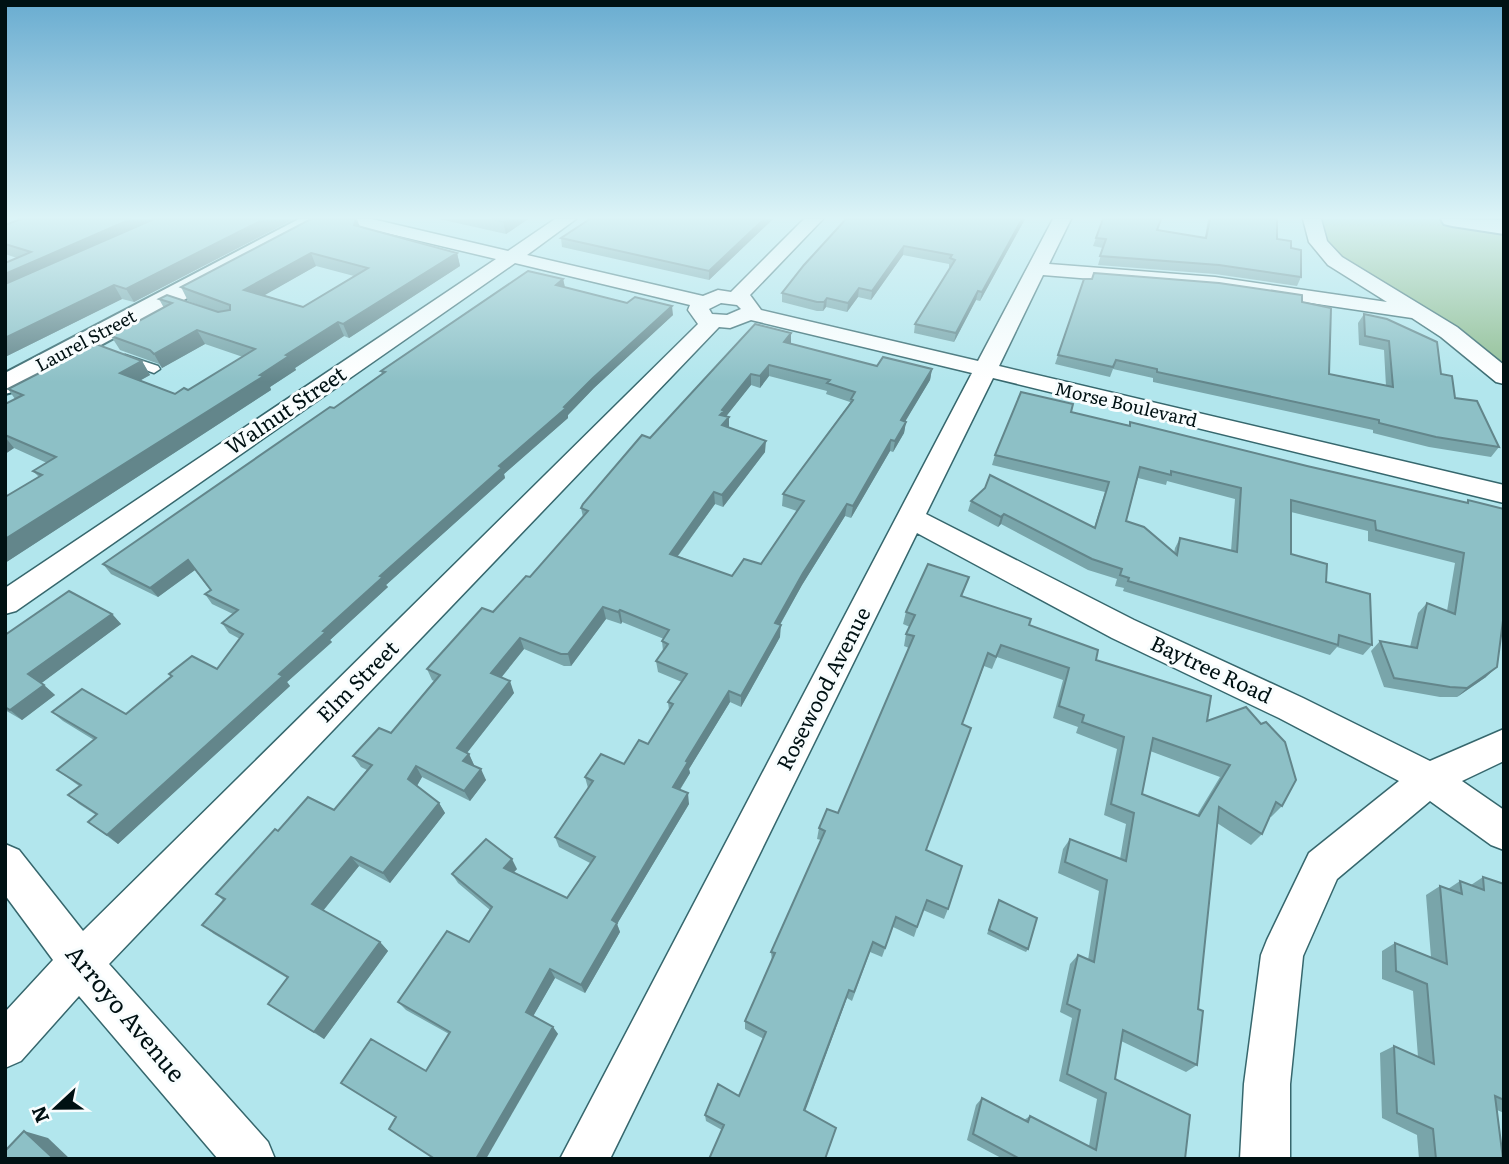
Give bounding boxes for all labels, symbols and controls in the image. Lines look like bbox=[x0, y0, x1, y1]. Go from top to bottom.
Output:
street label: Laurel Street bbox=[30, 301, 141, 378]
street label: Walnut Street bbox=[218, 357, 352, 461]
street label: Morse Boulevard bbox=[1052, 374, 1200, 433]
street label: Rosewood Avenue bbox=[767, 601, 876, 775]
street label: Baytree Road bbox=[1146, 626, 1278, 709]
street label: Elm Street bbox=[308, 632, 405, 728]
street label: Arroyo Avenue bbox=[59, 936, 195, 1089]
north arrow bbox=[21, 1073, 91, 1143]
text: N bbox=[23, 1102, 55, 1127]

